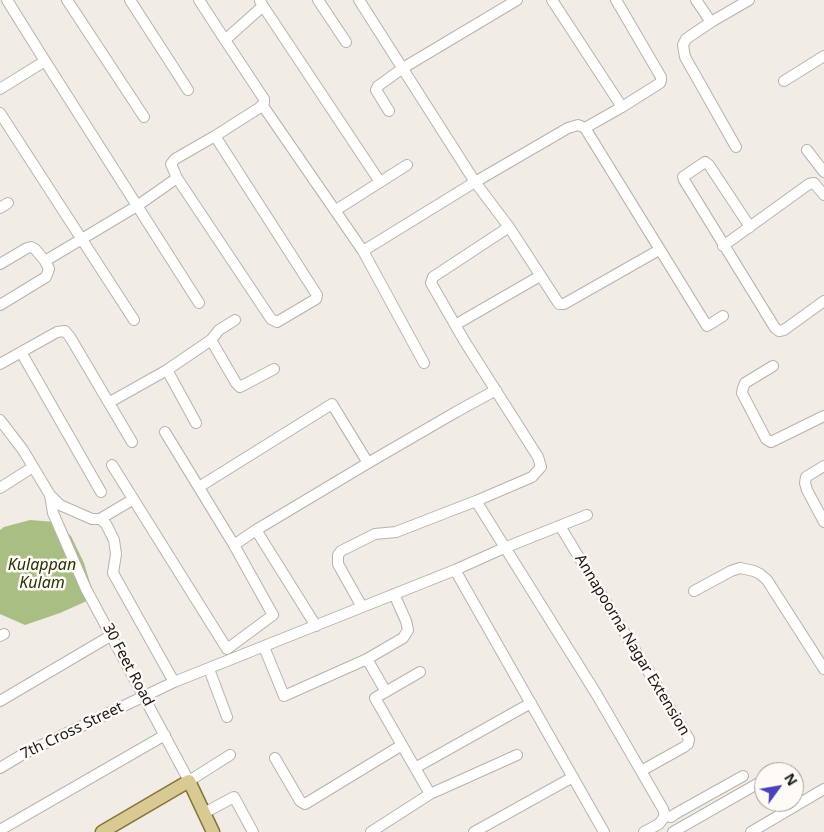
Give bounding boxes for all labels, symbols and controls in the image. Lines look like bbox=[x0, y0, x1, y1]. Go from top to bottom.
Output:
street label: Annapoorna Nagar Extension bbox=[571, 551, 693, 739]
water label: Kulappan Kulam bbox=[8, 555, 76, 593]
street label: 30 Feet Road bbox=[99, 621, 157, 709]
street label: 7th Cross Street bbox=[18, 698, 126, 764]
north arrow bbox=[754, 762, 804, 812]
text: N bbox=[780, 769, 802, 789]

